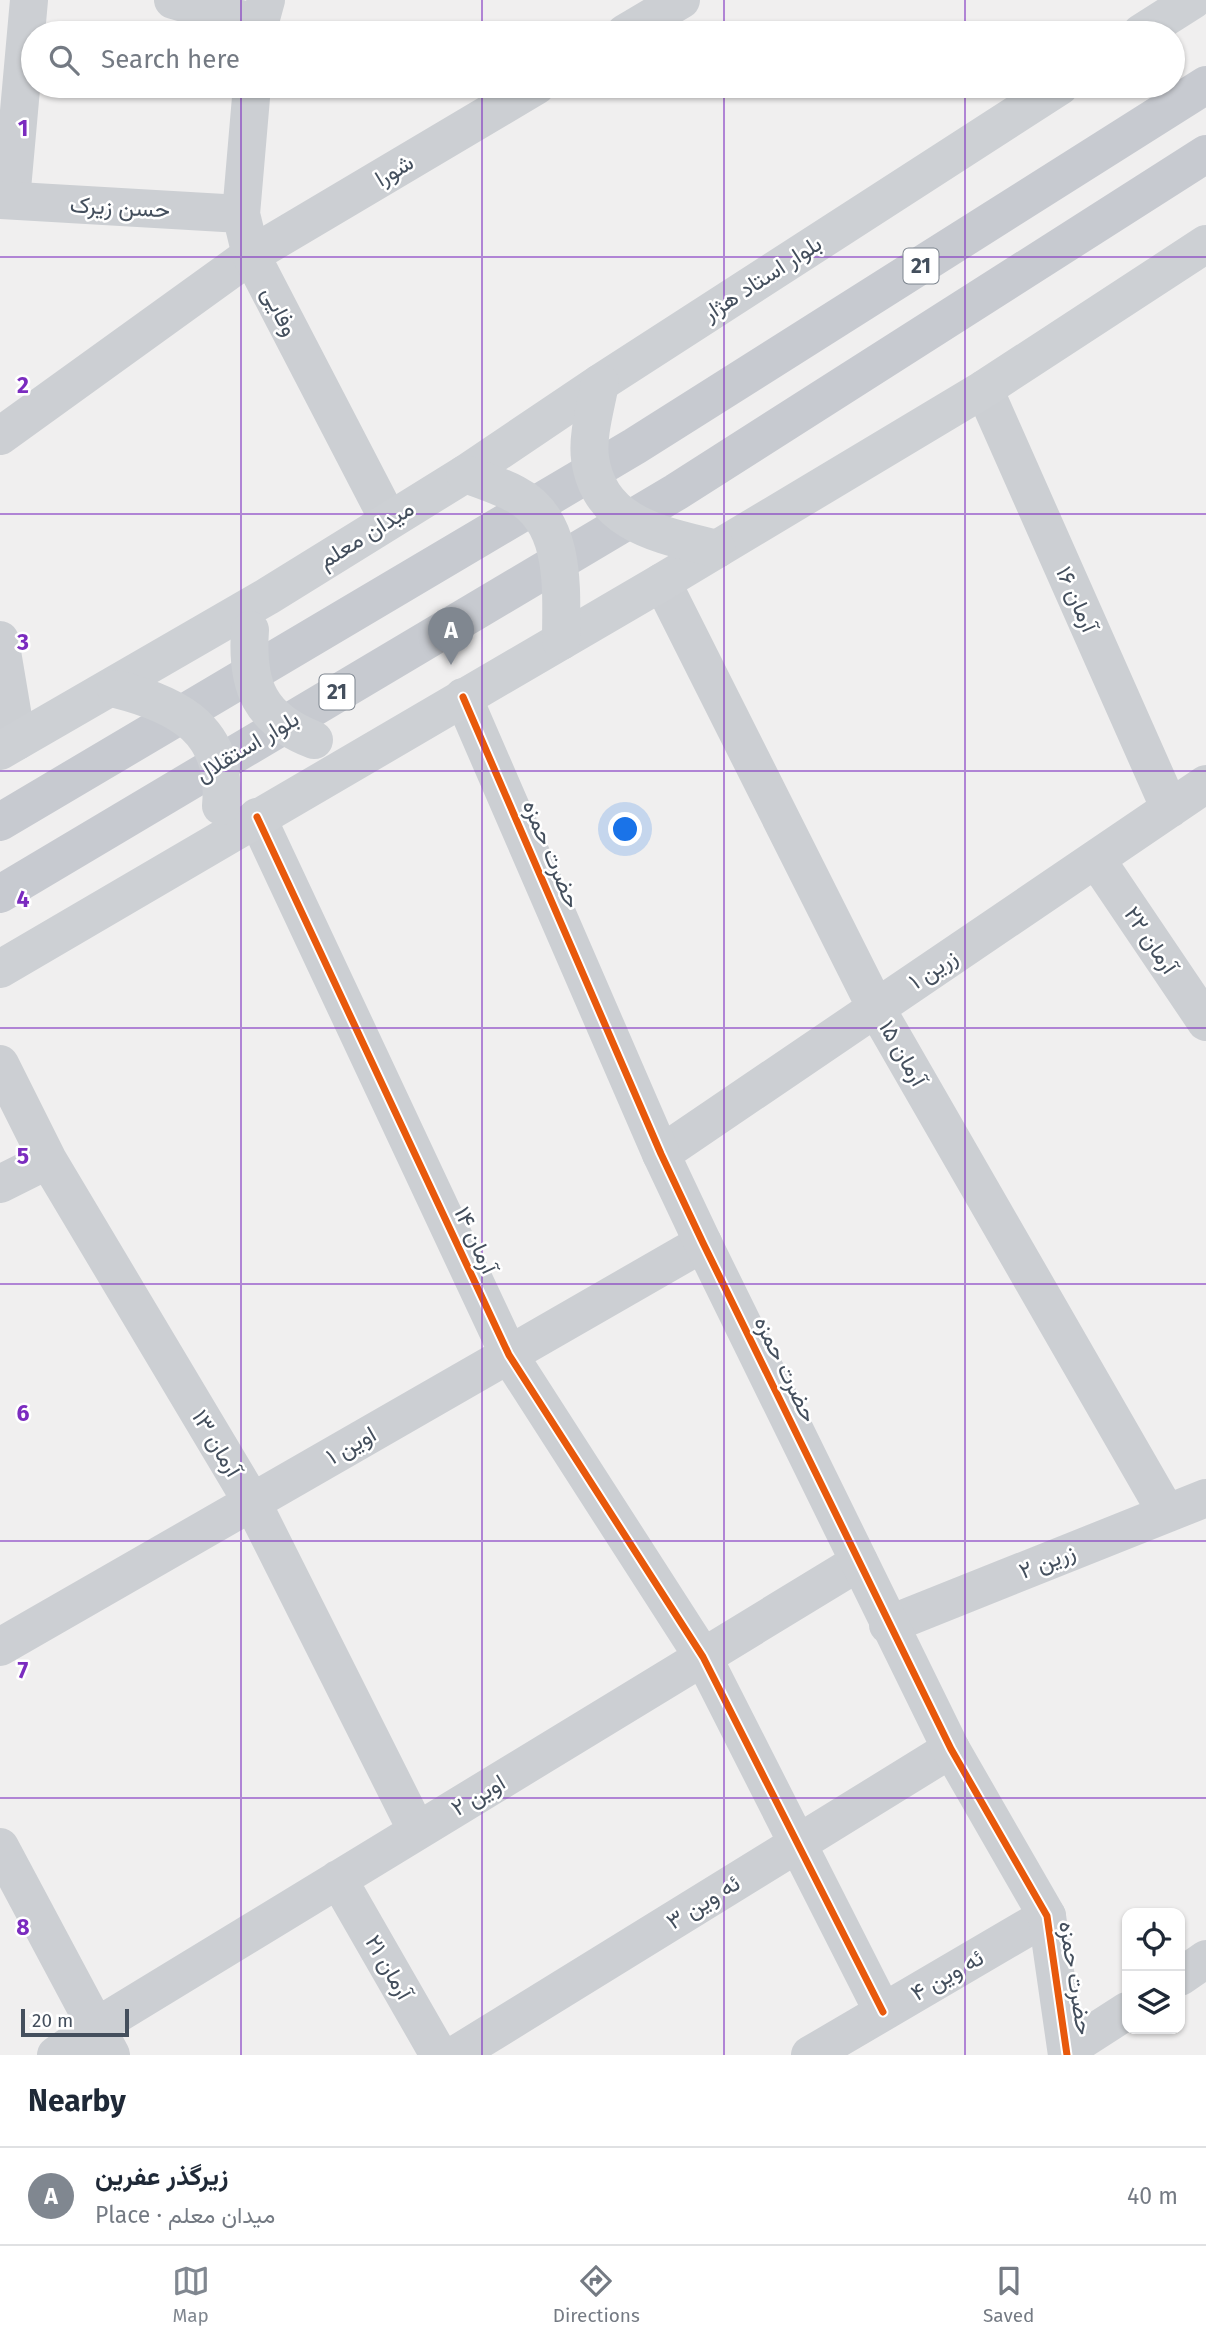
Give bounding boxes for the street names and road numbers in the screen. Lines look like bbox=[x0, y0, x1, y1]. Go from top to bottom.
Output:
street label: شورا bbox=[370, 148, 419, 193]
street label: حسن زیرک bbox=[69, 190, 171, 225]
street label: بلوار استاد هژار bbox=[696, 229, 827, 328]
road number: 21 bbox=[904, 248, 939, 284]
street label: وفایی bbox=[256, 281, 304, 341]
street label: میدان معلم bbox=[313, 494, 419, 575]
street label: آرمان ۱۶ bbox=[1049, 562, 1105, 638]
road number: 21 bbox=[320, 674, 354, 710]
street label: بلوار استقلال bbox=[190, 704, 304, 789]
street label: حضرت حمزه bbox=[516, 796, 587, 913]
street label: آرمان ۲۲ bbox=[1117, 901, 1185, 981]
street label: زرین ۱ bbox=[903, 943, 963, 996]
street label: آرمان ۱۵ bbox=[872, 1015, 934, 1093]
street label: آرمان ۱۴ bbox=[447, 1202, 504, 1280]
street label: حضرت حمزه bbox=[747, 1311, 824, 1427]
street label: آرمان ۱۳ bbox=[185, 1404, 249, 1484]
street label: اوین ۱ bbox=[321, 1420, 381, 1470]
street label: زرین ۲ bbox=[1015, 1537, 1080, 1586]
street label: اوین ۲ bbox=[446, 1768, 510, 1822]
street label: ئه وین ۳ bbox=[661, 1869, 745, 1935]
street label: حضرت حمزه bbox=[1052, 1919, 1099, 2037]
street label: آرمان ۲۱ bbox=[358, 1930, 419, 2006]
street label: ئه وین ۴ bbox=[906, 1943, 988, 2007]

